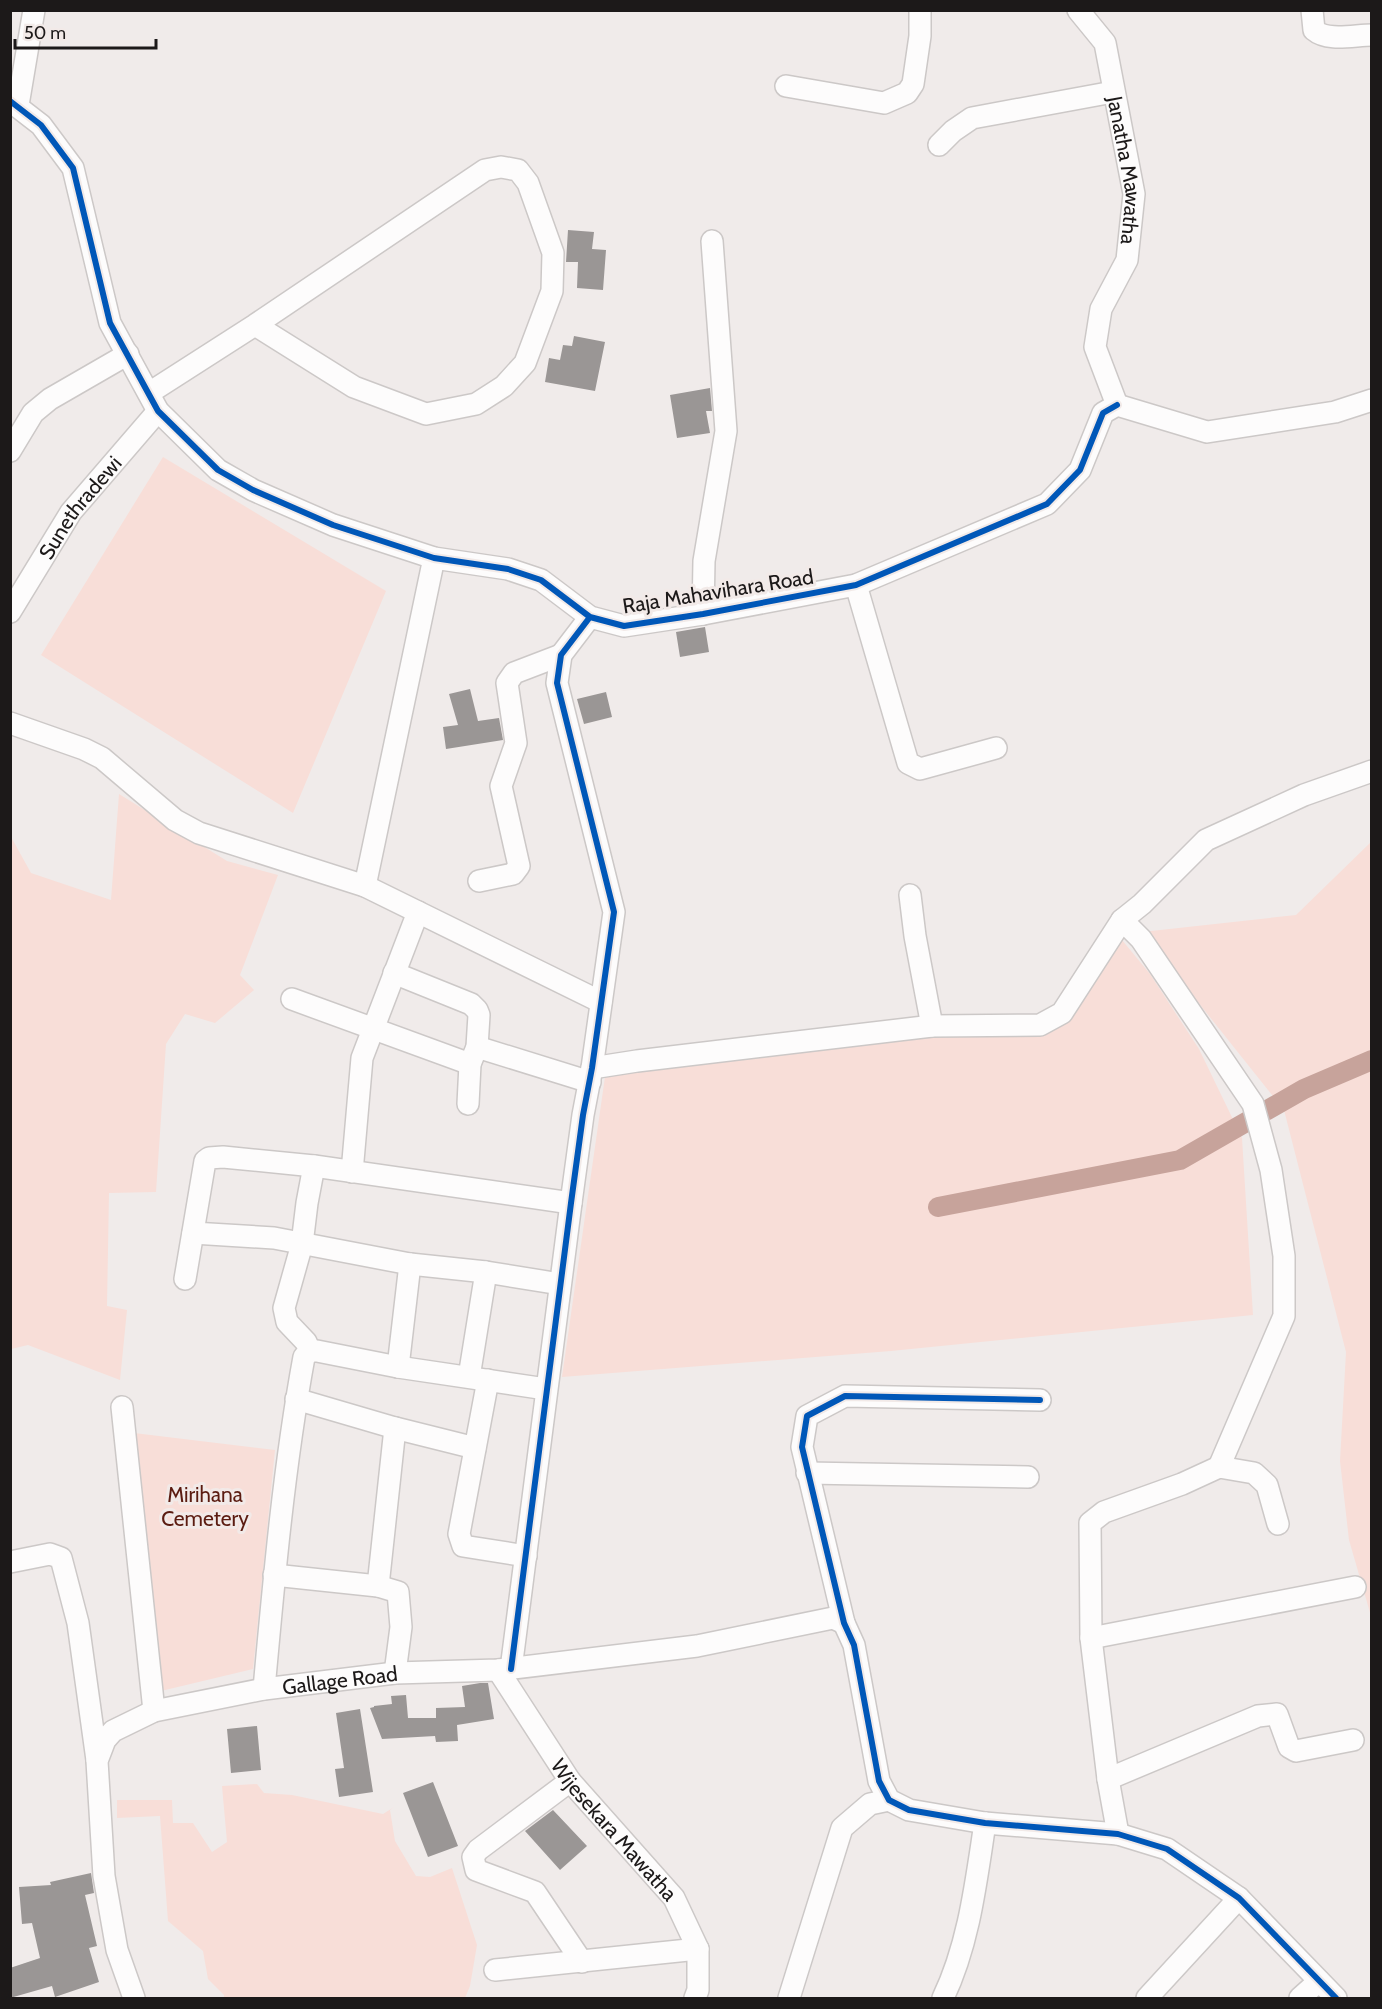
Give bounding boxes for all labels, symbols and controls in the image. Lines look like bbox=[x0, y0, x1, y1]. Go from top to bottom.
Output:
scale bar bbox=[15, 12, 156, 50]
text: 50 m bbox=[24, 22, 66, 44]
street label: Janatha Mawatha bbox=[1103, 93, 1147, 246]
street label: Sunethradewi bbox=[33, 451, 126, 563]
street label: Raja Mahavihara Road bbox=[621, 564, 815, 619]
park label: Mirihana Cemetery bbox=[161, 1482, 249, 1531]
street label: Gallage Road bbox=[281, 1660, 399, 1699]
street label: Wijesekara Mawatha bbox=[546, 1754, 683, 1906]

